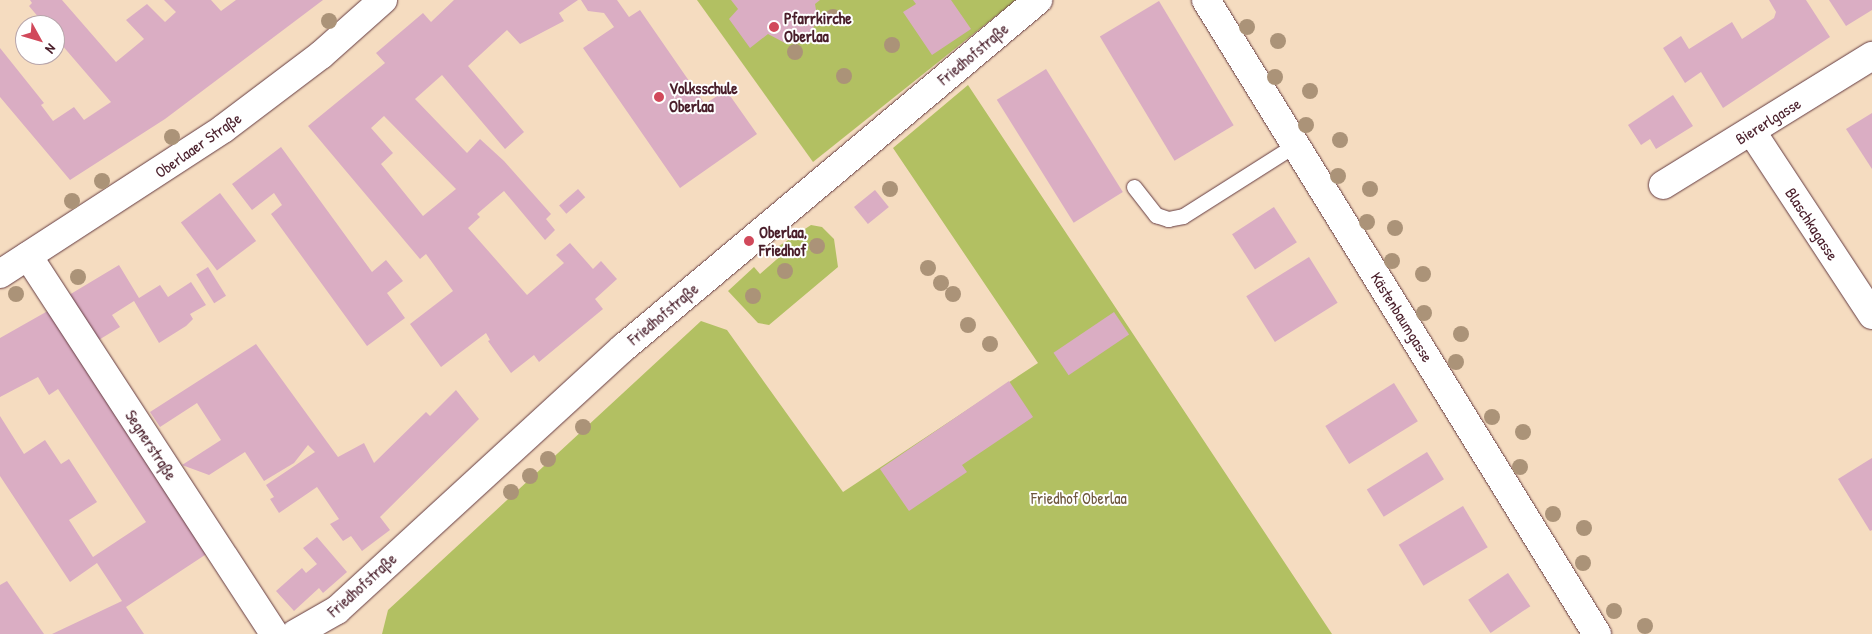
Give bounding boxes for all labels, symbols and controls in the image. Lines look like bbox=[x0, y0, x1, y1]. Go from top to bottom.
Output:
place label: Pfarrkirche Oberlaa bbox=[784, 8, 852, 46]
north arrow bbox=[15, 15, 65, 65]
street label: Friedhofstraße bbox=[934, 19, 1012, 89]
marker: Pfarrkirche Oberlaa bbox=[768, 21, 780, 33]
text: N bbox=[42, 40, 61, 58]
place label: Volksschule Oberlaa bbox=[669, 78, 738, 116]
marker: Volksschule Oberlaa bbox=[653, 91, 665, 103]
street label: Biererlgasse bbox=[1732, 93, 1804, 149]
street label: Oberlaaer Straße bbox=[151, 108, 245, 182]
street label: Blaschkagasse bbox=[1781, 184, 1843, 264]
place label: Oberlaa, Friedhof bbox=[759, 222, 807, 260]
marker: Oberlaa, Friedhof bbox=[743, 235, 755, 247]
street label: Kästenbaumgasse bbox=[1367, 269, 1437, 365]
street label: Friedhofstraße bbox=[624, 279, 702, 349]
street label: Segnerstraße bbox=[121, 406, 181, 484]
park label: Friedhof Oberlaa bbox=[1031, 488, 1127, 508]
street label: Friedhofstraße bbox=[324, 549, 400, 621]

